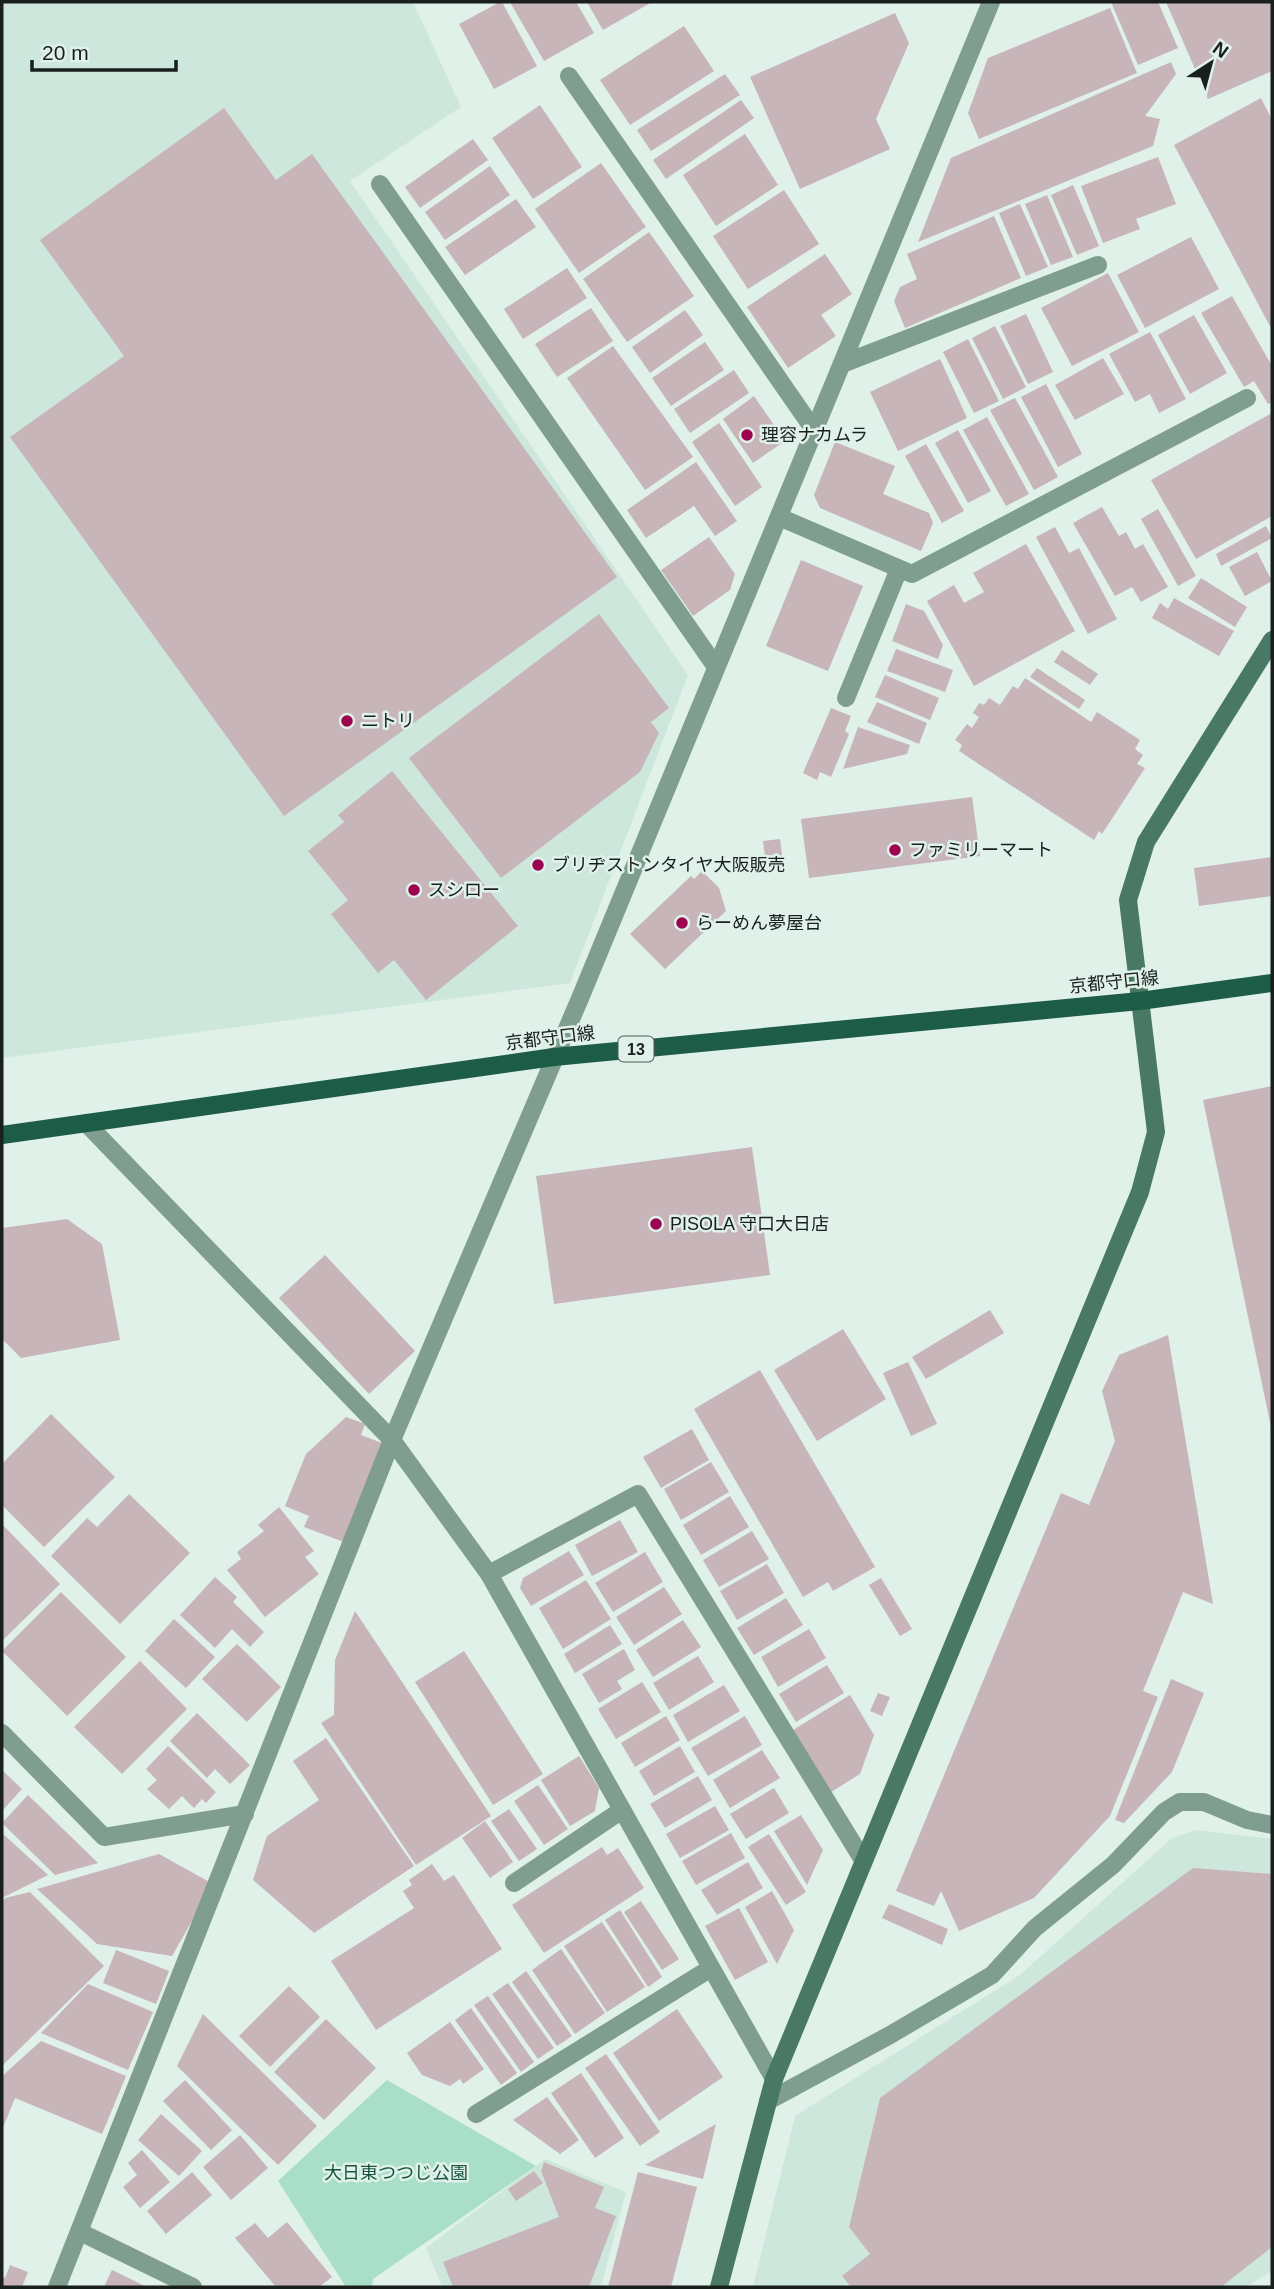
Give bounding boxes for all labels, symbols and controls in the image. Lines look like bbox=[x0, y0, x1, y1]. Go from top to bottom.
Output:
scale bar bbox=[32, 28, 175, 72]
north arrow bbox=[1176, 28, 1246, 98]
text: N bbox=[1209, 37, 1232, 62]
text: 20 m bbox=[42, 41, 89, 64]
place label: 理容ナカムラ bbox=[761, 425, 868, 445]
marker: 理容ナカムラ bbox=[739, 427, 755, 443]
place label: ニトリ bbox=[361, 711, 415, 731]
marker: ニトリ bbox=[339, 713, 355, 729]
place label: ファミリーマート bbox=[909, 840, 1053, 860]
marker: ファミリーマート bbox=[887, 842, 903, 858]
place label: ブリヂストンタイヤ大阪販売 bbox=[552, 855, 785, 875]
marker: ブリヂストンタイヤ大阪販売 bbox=[530, 857, 546, 873]
place label: スシロー bbox=[428, 880, 500, 900]
marker: スシロー bbox=[406, 882, 422, 898]
place label: らーめん夢屋台 bbox=[696, 913, 822, 933]
marker: らーめん夢屋台 bbox=[674, 915, 690, 931]
street label: 京都守口線 bbox=[1068, 967, 1160, 997]
street label: 京都守口線 bbox=[504, 1023, 596, 1053]
road number: 13 bbox=[618, 1036, 654, 1062]
place label: PISOLA 守口大日店 bbox=[670, 1214, 829, 1234]
marker: PISOLA 守口大日店 bbox=[648, 1216, 664, 1232]
park label: 大日東つつじ公園 bbox=[324, 2163, 468, 2183]

